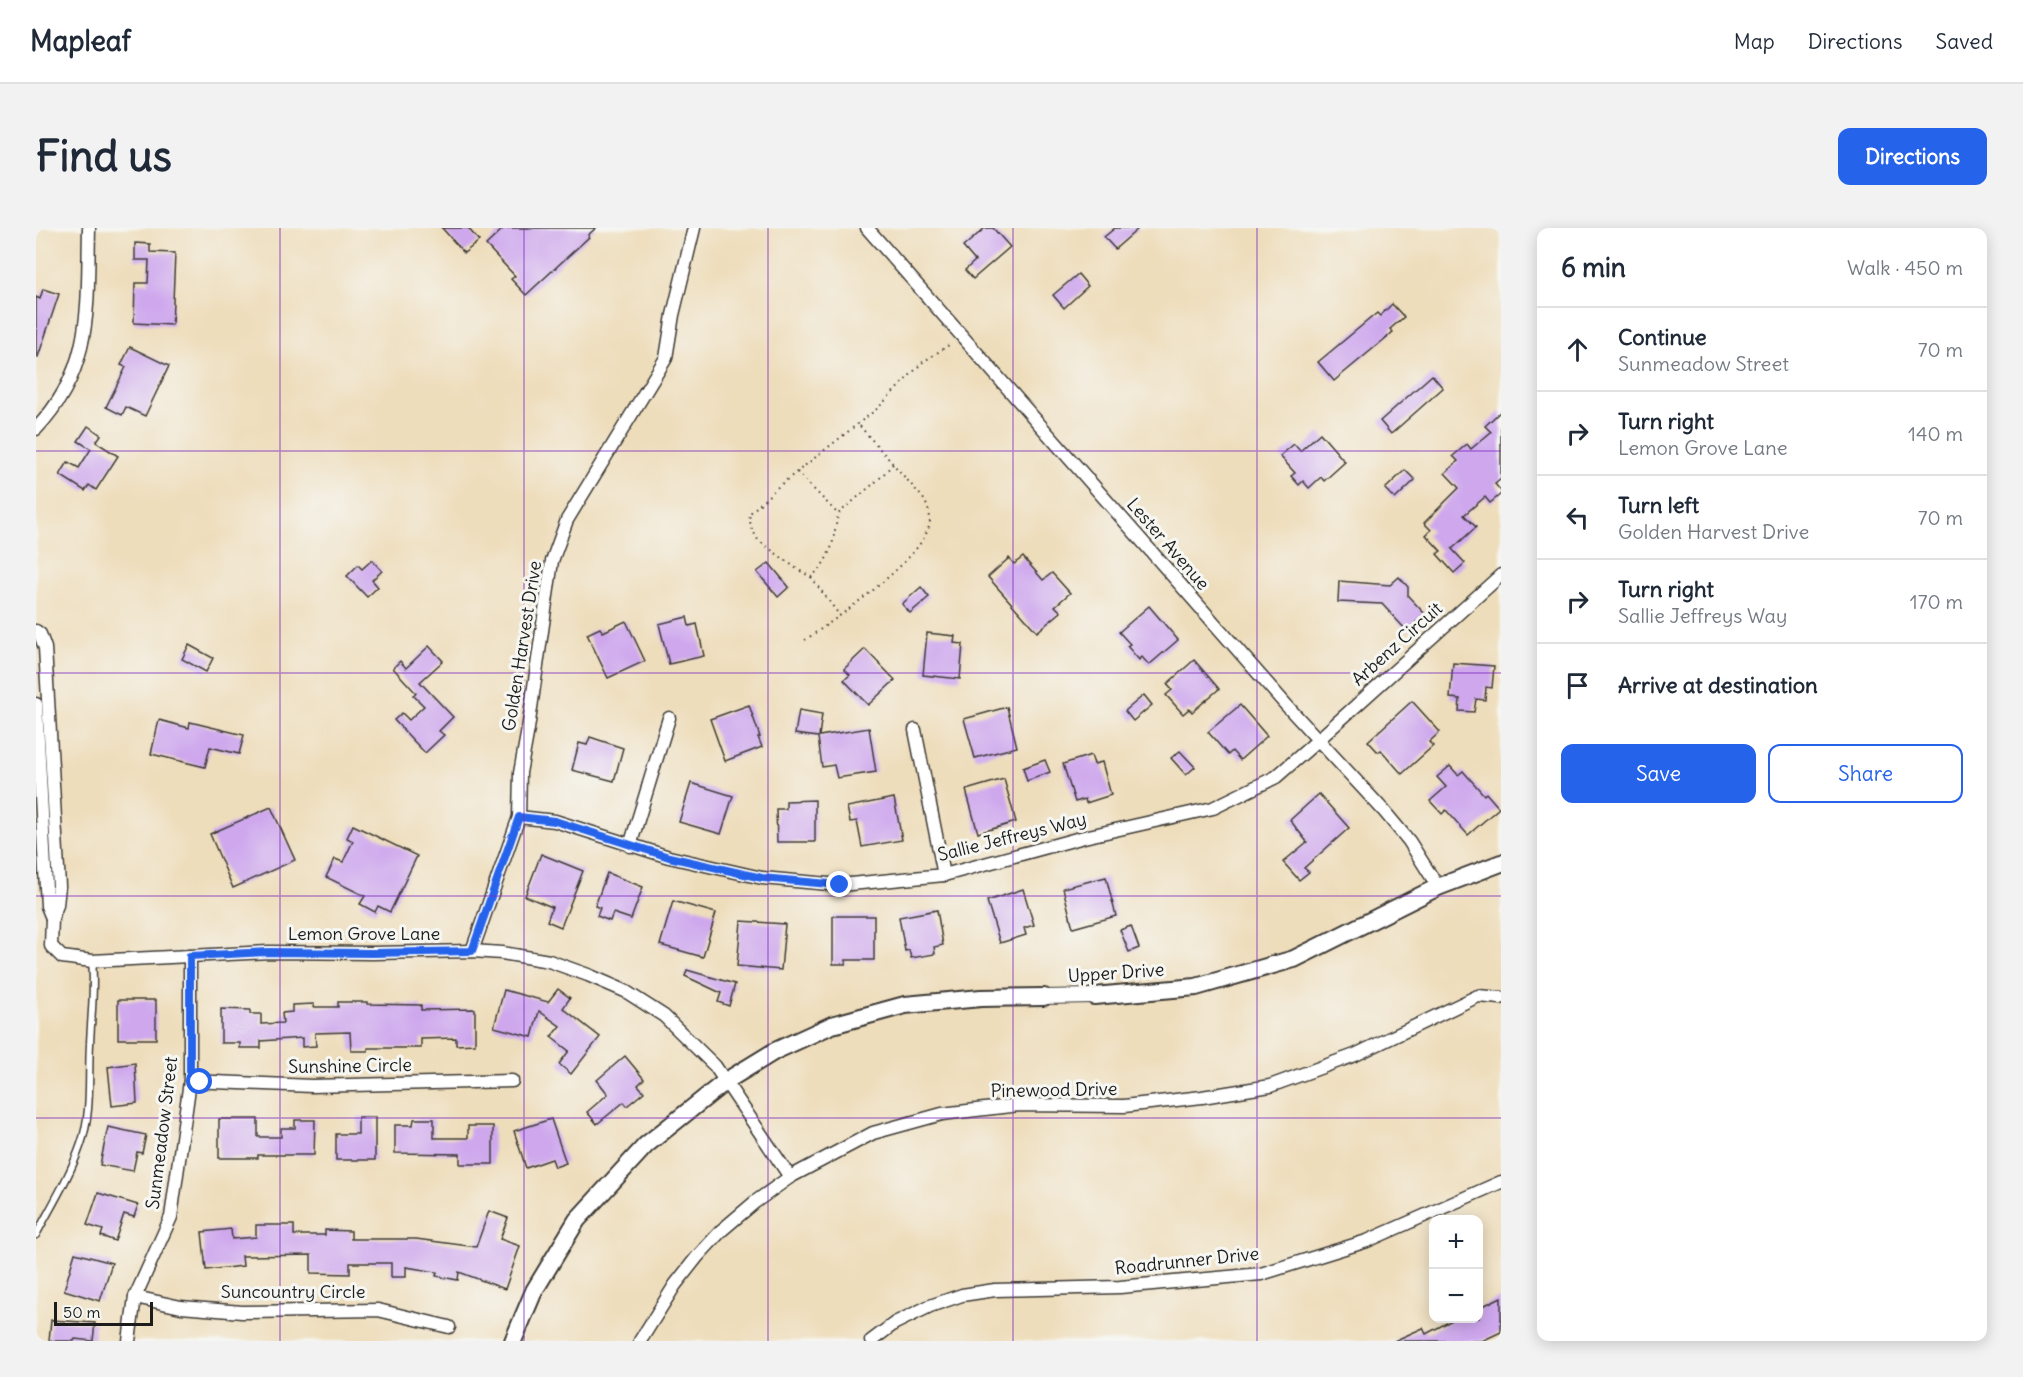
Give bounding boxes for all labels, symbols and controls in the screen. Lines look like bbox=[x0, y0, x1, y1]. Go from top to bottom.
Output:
text: Mapleaf bbox=[30, 23, 131, 59]
text: Map bbox=[1734, 28, 1775, 55]
text: Directions bbox=[1808, 28, 1902, 55]
text: Saved bbox=[1935, 28, 1993, 55]
button: Directions bbox=[1838, 128, 1987, 185]
text: Find us bbox=[36, 130, 172, 182]
text: 6 min bbox=[1561, 251, 1626, 284]
text: Walk · 450 m bbox=[1847, 255, 1963, 280]
text: Continue bbox=[1618, 323, 1707, 351]
icon: ahead bbox=[1561, 333, 1594, 366]
text: 70 m bbox=[1918, 337, 1963, 362]
text: Sunmeadow Street bbox=[1618, 351, 1789, 376]
text: Turn right bbox=[1618, 407, 1714, 435]
icon: right bbox=[1561, 417, 1594, 450]
text: 140 m bbox=[1908, 421, 1963, 446]
text: Lemon Grove Lane bbox=[1618, 435, 1788, 460]
text: Turn left bbox=[1618, 491, 1699, 519]
street label: Lester Avenue bbox=[1122, 493, 1215, 594]
icon: left bbox=[1561, 501, 1594, 534]
text: 70 m bbox=[1918, 505, 1963, 530]
text: Golden Harvest Drive bbox=[1618, 519, 1809, 544]
street label: Golden Harvest Drive bbox=[497, 559, 546, 733]
text: Turn right bbox=[1618, 575, 1714, 603]
icon: right bbox=[1561, 585, 1594, 618]
text: 170 m bbox=[1910, 589, 1963, 614]
street label: Arbenz Circuit bbox=[1346, 597, 1447, 691]
text: Sallie Jeffreys Way bbox=[1618, 603, 1787, 628]
icon: arrive bbox=[1561, 669, 1594, 702]
text: Arrive at destination bbox=[1618, 671, 1818, 699]
button: Save bbox=[1561, 744, 1756, 803]
button: Share bbox=[1768, 744, 1963, 803]
street label: Sallie Jeffreys Way bbox=[935, 807, 1089, 866]
route end bbox=[826, 871, 852, 897]
street label: Lemon Grove Lane bbox=[288, 922, 440, 945]
street label: Upper Drive bbox=[1067, 958, 1165, 987]
street label: Sunshine Circle bbox=[288, 1053, 412, 1078]
street label: Sunmeadow Street bbox=[141, 1055, 182, 1211]
route start bbox=[186, 1068, 212, 1094]
street label: Pinewood Drive bbox=[990, 1077, 1118, 1102]
map controls bbox=[1429, 1215, 1483, 1323]
button: + bbox=[1429, 1215, 1483, 1269]
street label: Roadrunner Drive bbox=[1114, 1241, 1260, 1280]
button: − bbox=[1429, 1269, 1483, 1323]
street label: Suncountry Circle bbox=[221, 1280, 365, 1303]
scale bar bbox=[54, 1299, 153, 1326]
text: 50 m bbox=[63, 1302, 101, 1322]

